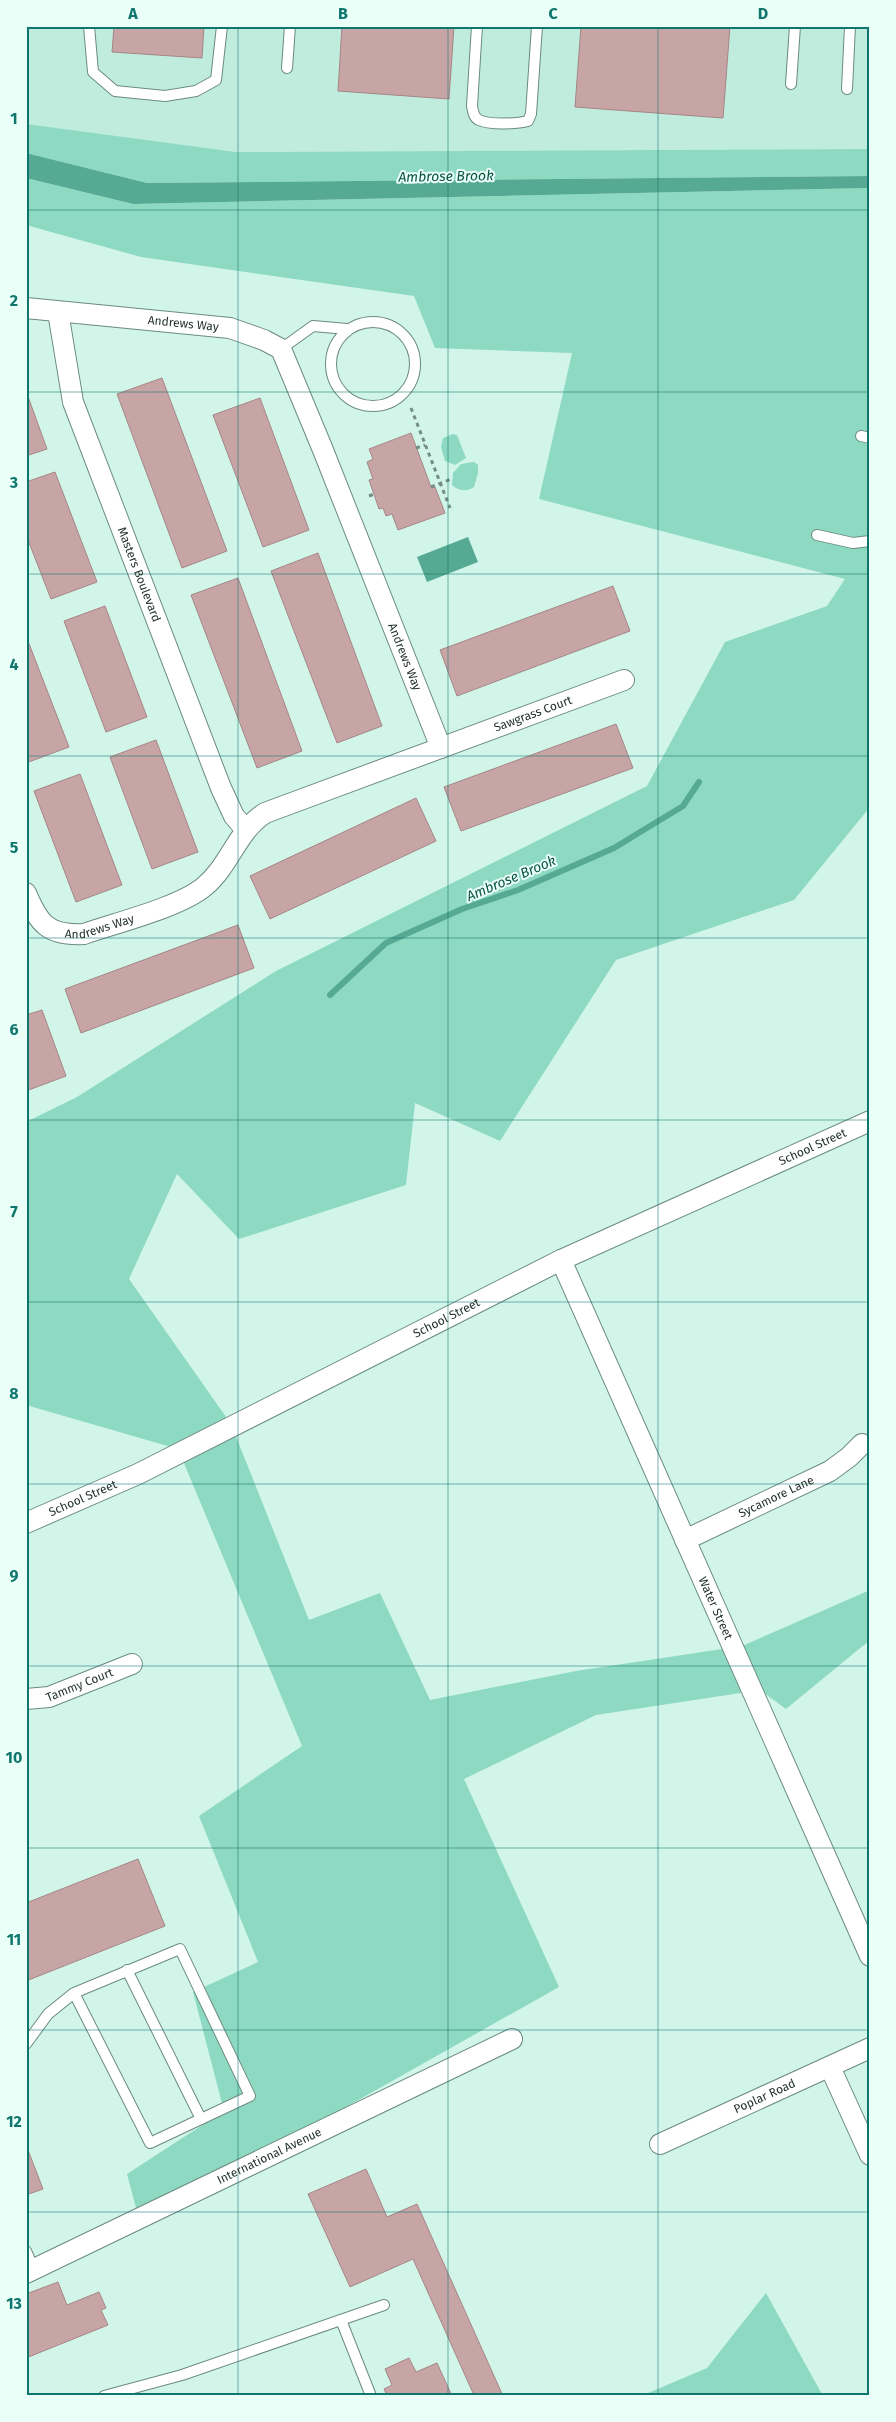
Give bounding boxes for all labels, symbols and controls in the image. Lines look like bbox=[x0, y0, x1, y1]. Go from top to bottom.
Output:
text: A bbox=[127, 4, 138, 23]
text: B bbox=[338, 4, 348, 23]
text: C bbox=[548, 4, 558, 23]
text: D bbox=[758, 4, 768, 23]
text: 1 bbox=[10, 109, 18, 128]
water label: Ambrose Brook bbox=[397, 167, 494, 186]
text: 2 bbox=[10, 291, 18, 310]
street label: Andrews Way bbox=[147, 313, 219, 334]
text: 3 bbox=[9, 473, 18, 492]
street label: Masters Boulevard bbox=[115, 525, 164, 624]
street label: Andrews Way bbox=[385, 621, 425, 692]
text: 4 bbox=[9, 655, 19, 674]
street label: Sawgrass Court bbox=[492, 693, 575, 735]
text: 5 bbox=[10, 838, 19, 857]
water label: Ambrose Brook bbox=[463, 852, 559, 905]
street label: Andrews Way bbox=[64, 911, 136, 941]
text: 6 bbox=[9, 1020, 19, 1039]
street label: School Street bbox=[776, 1125, 849, 1168]
text: 7 bbox=[10, 1202, 18, 1221]
street label: School Street bbox=[411, 1295, 483, 1341]
text: 8 bbox=[9, 1384, 19, 1403]
street label: Sycamore Lane bbox=[736, 1473, 816, 1520]
street label: School Street bbox=[47, 1477, 120, 1519]
text: 9 bbox=[10, 1566, 19, 1585]
street label: Water Street bbox=[696, 1575, 736, 1642]
street label: Tammy Court bbox=[44, 1665, 116, 1704]
text: 10 bbox=[6, 1748, 22, 1767]
text: 11 bbox=[7, 1930, 21, 1949]
street label: Poplar Road bbox=[732, 2076, 798, 2116]
text: 12 bbox=[6, 2112, 22, 2131]
street label: International Avenue bbox=[215, 2125, 324, 2187]
text: 13 bbox=[6, 2294, 22, 2313]

